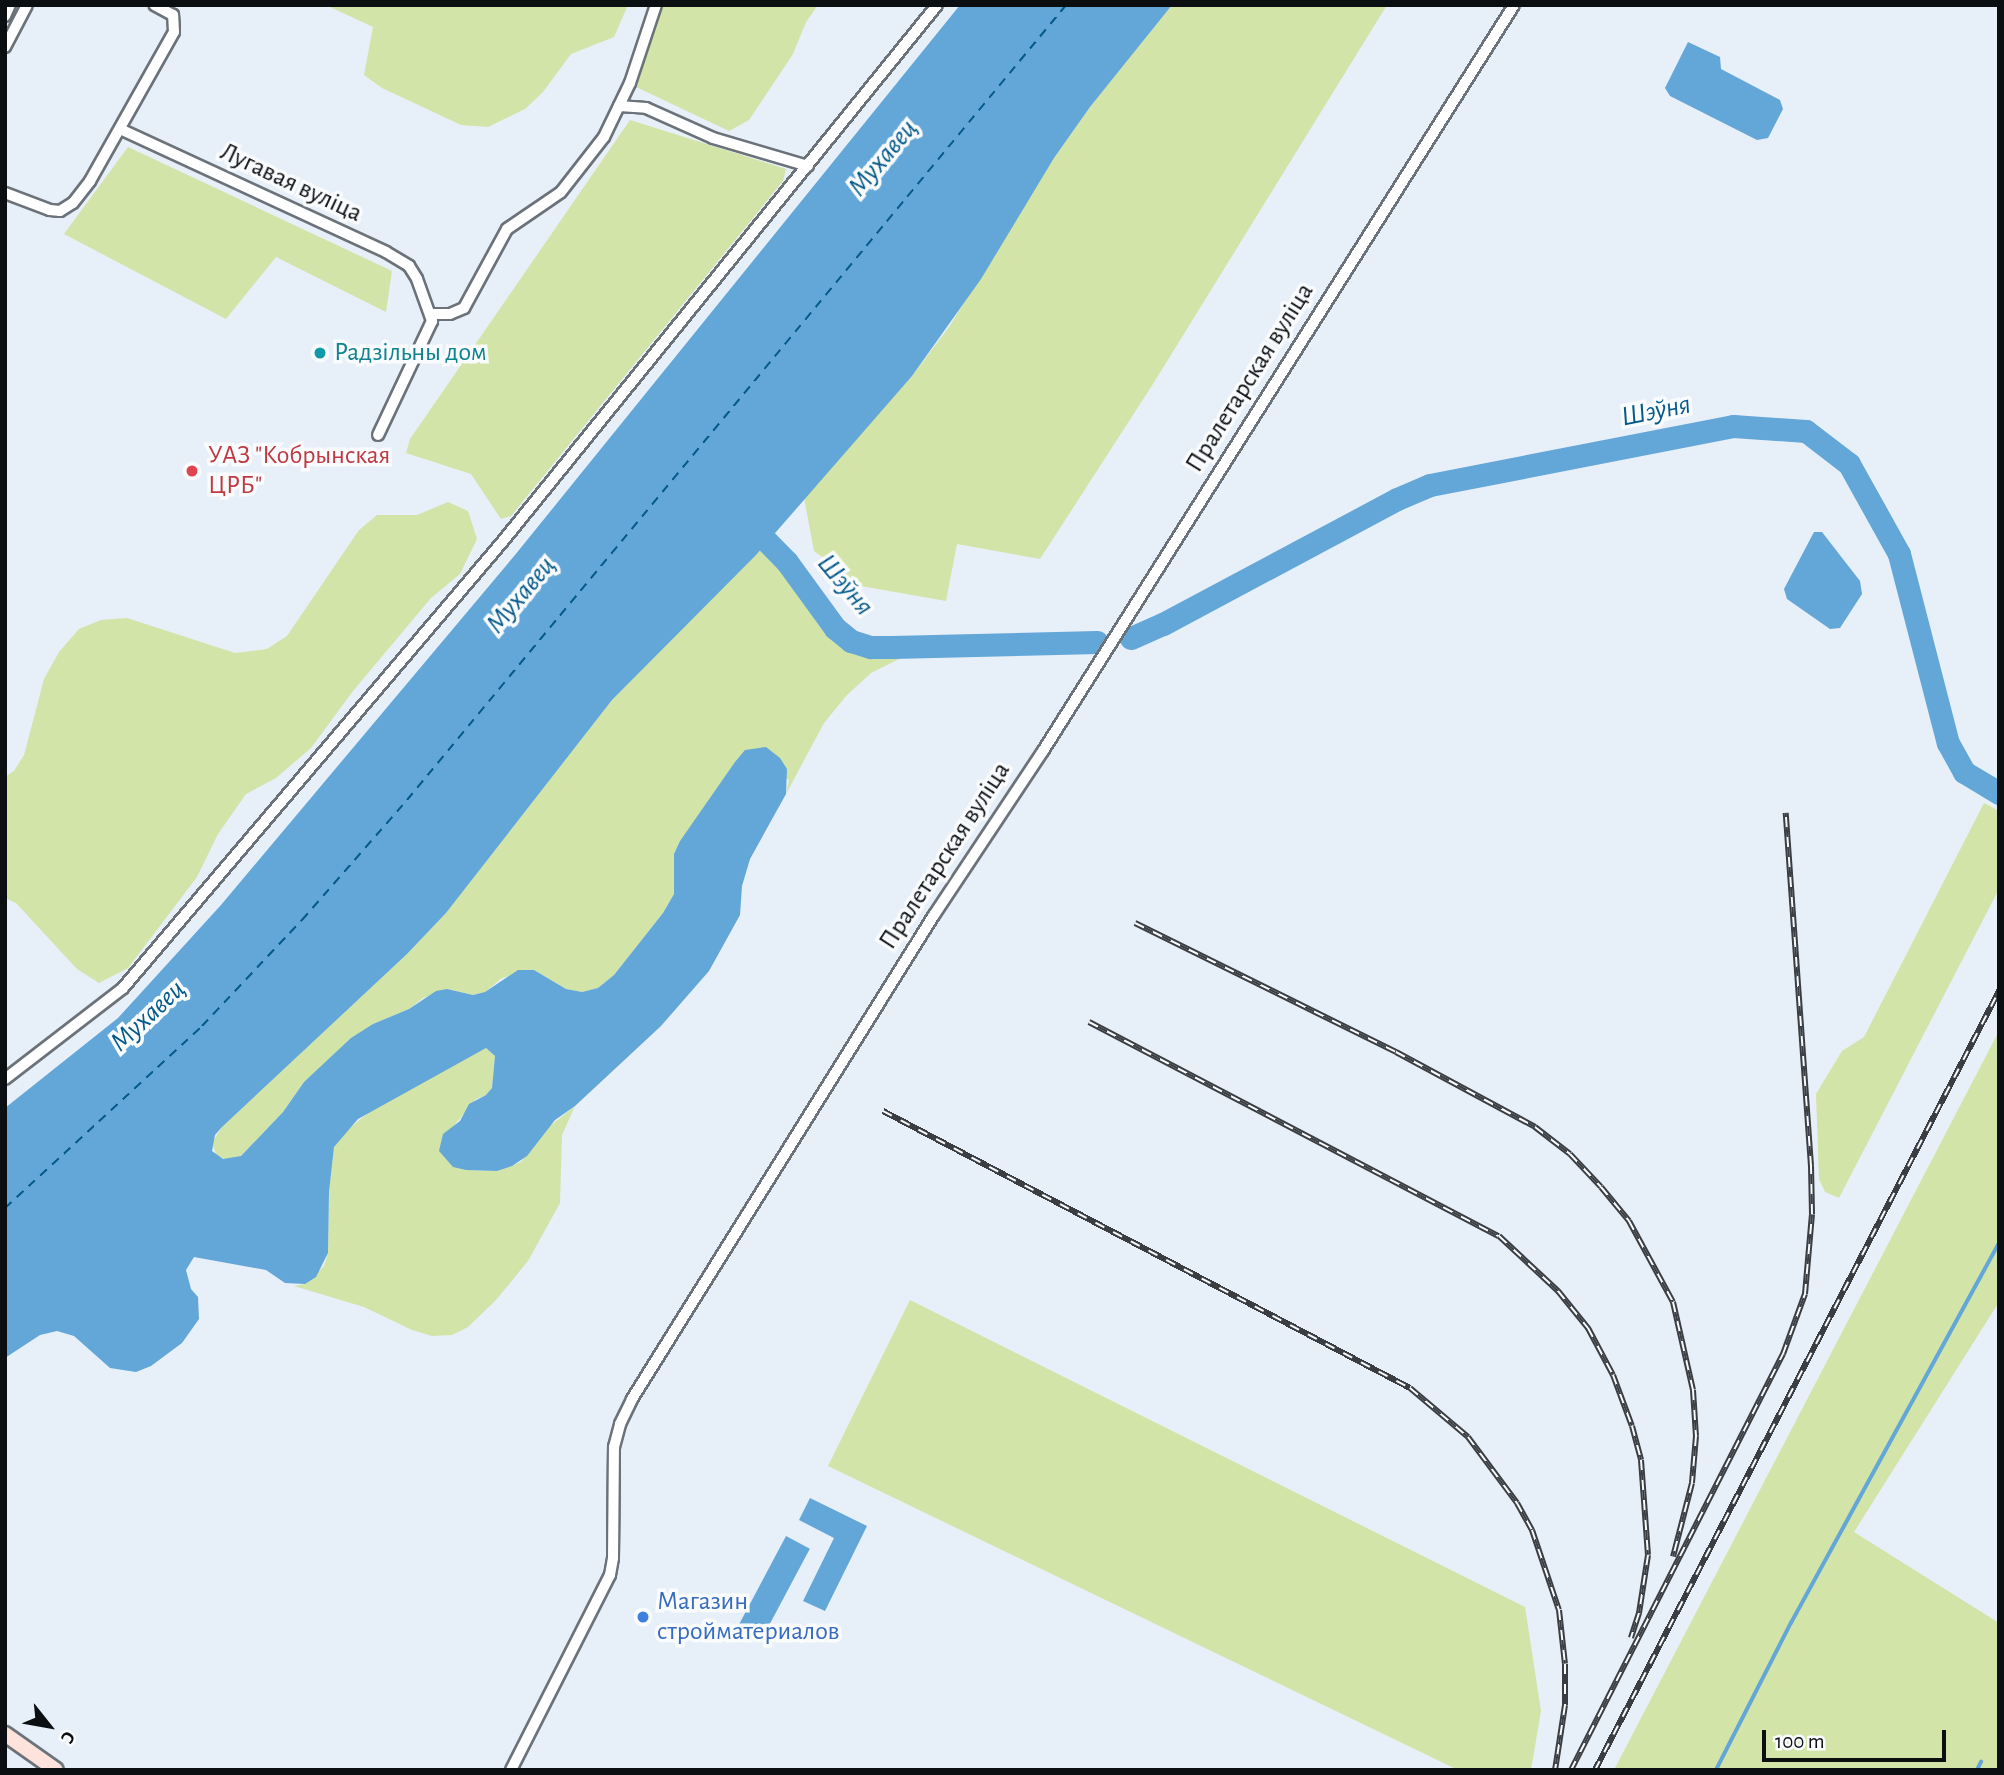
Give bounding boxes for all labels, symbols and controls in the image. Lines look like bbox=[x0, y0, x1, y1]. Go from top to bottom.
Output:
water label: Мухавец bbox=[841, 113, 925, 203]
street label: Лугавая вуліца bbox=[215, 137, 367, 229]
street label: Пралетарская вуліца bbox=[1179, 278, 1321, 478]
place label: Радзільны дом bbox=[334, 337, 487, 369]
marker: Радзільны дом bbox=[312, 345, 328, 361]
water label: Шэўня bbox=[1619, 388, 1693, 434]
place label: УАЗ "Кобрынская ЦРБ" bbox=[208, 440, 390, 502]
marker: УАЗ "Кобрынская ЦРБ" bbox=[182, 461, 202, 481]
water label: Шэўня bbox=[810, 547, 880, 623]
water label: Мухавец bbox=[479, 550, 563, 640]
street label: Пралетарская вуліца bbox=[873, 756, 1017, 956]
water label: Мухавец bbox=[104, 973, 192, 1059]
place label: Магазин стройматериалов bbox=[657, 1586, 840, 1648]
marker: Магазин стройматериалов bbox=[635, 1609, 651, 1625]
north arrow bbox=[14, 1691, 84, 1761]
scale bar bbox=[1766, 1716, 1950, 1760]
text: С bbox=[57, 1728, 78, 1746]
text: 100 m bbox=[1775, 1731, 1825, 1752]

